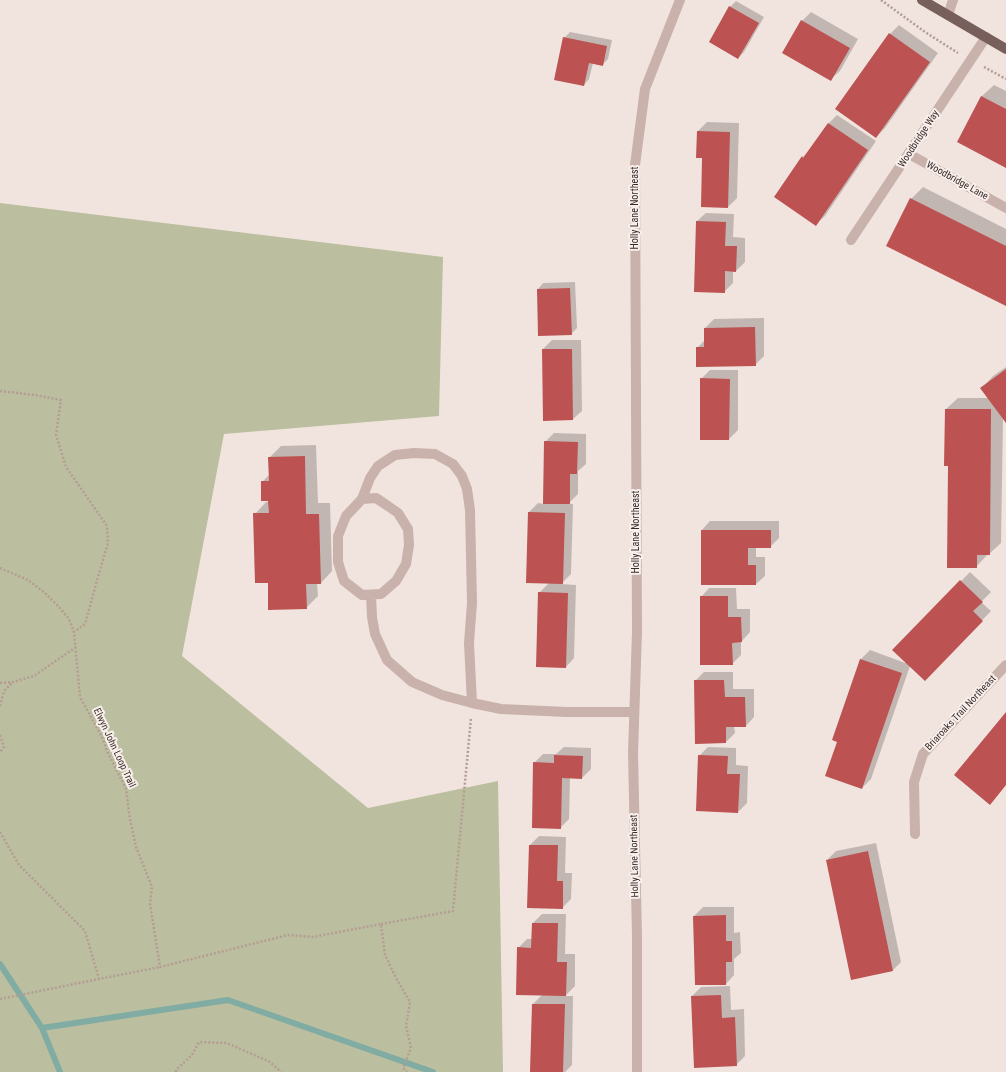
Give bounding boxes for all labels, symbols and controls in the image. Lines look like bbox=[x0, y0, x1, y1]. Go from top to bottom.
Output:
street label: Woodbridge Way bbox=[896, 108, 942, 170]
street label: Woodbridge Lane bbox=[924, 159, 990, 203]
street label: Holly Lane Northeast bbox=[629, 167, 641, 249]
street label: Holly Lane Northeast bbox=[630, 491, 642, 573]
street label: Briaroaks Trail Northeast bbox=[923, 673, 999, 753]
street label: Elwyn John Loop Trail bbox=[90, 707, 138, 789]
street label: Holly Lane Northeast bbox=[628, 814, 642, 898]

